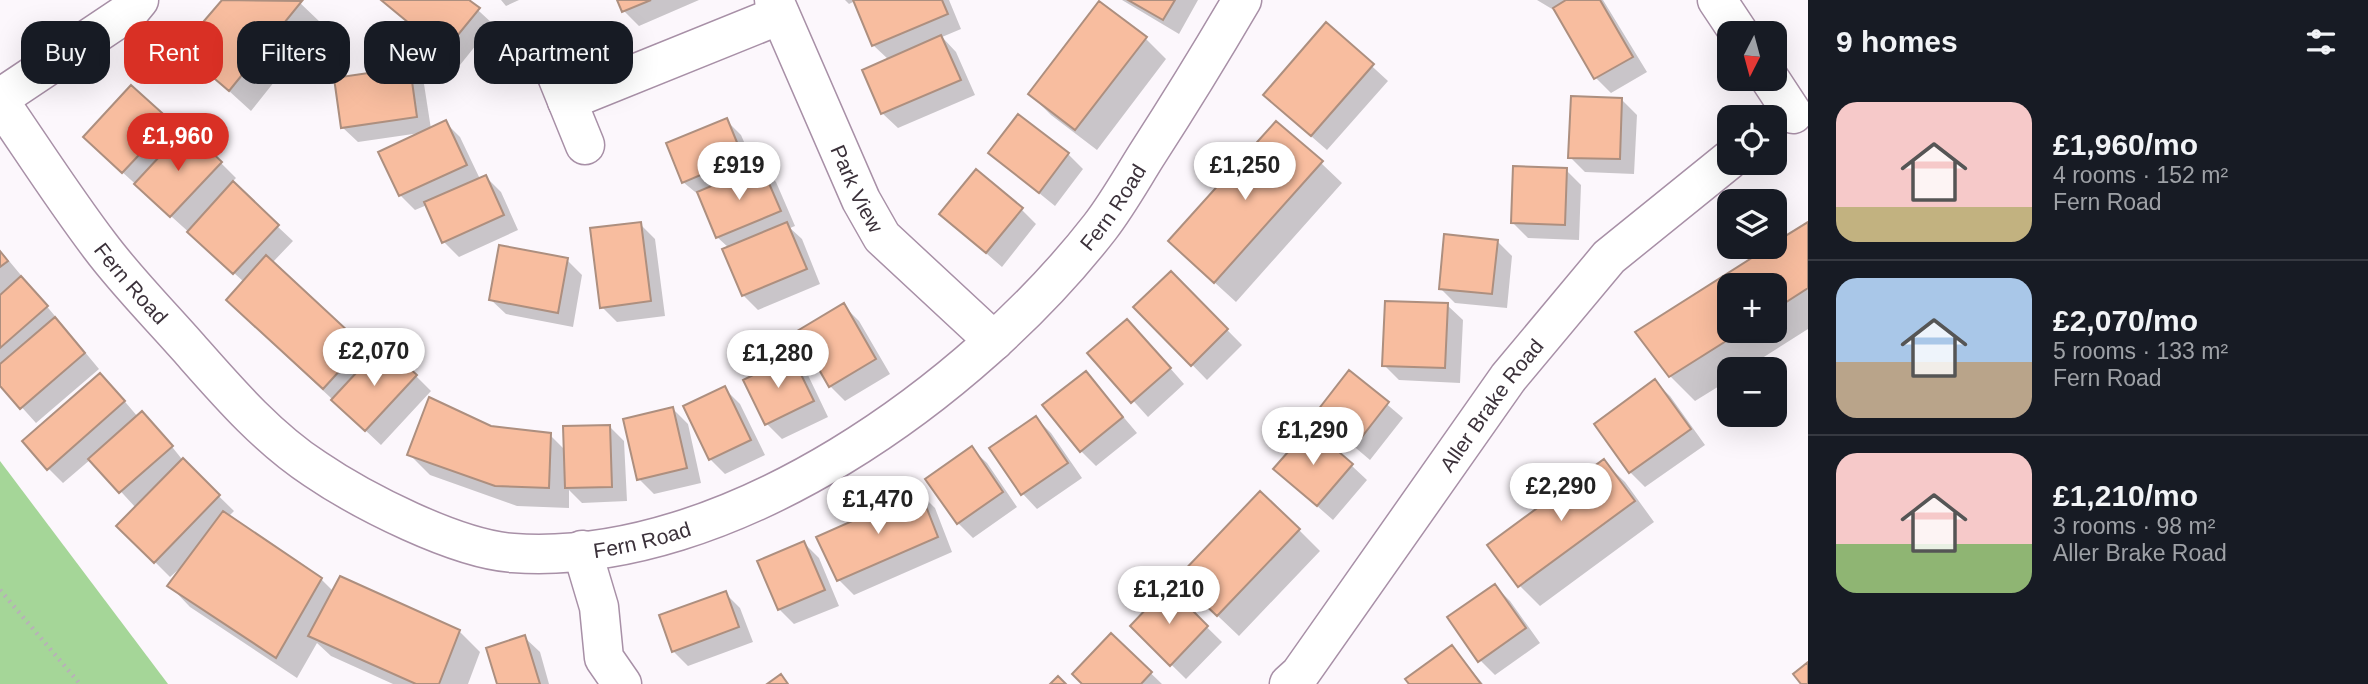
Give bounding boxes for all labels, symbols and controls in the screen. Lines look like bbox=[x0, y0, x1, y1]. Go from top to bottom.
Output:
chip: Buy bbox=[21, 21, 110, 84]
chip: Rent bbox=[124, 21, 223, 84]
chip: Filters bbox=[237, 21, 350, 84]
chip: New bbox=[364, 21, 460, 84]
chip: Apartment bbox=[474, 21, 633, 84]
north arrow bbox=[1717, 21, 1787, 91]
map controls bbox=[1717, 21, 1787, 427]
icon: filters bbox=[2302, 23, 2340, 61]
text: 9 homes bbox=[1836, 25, 1958, 58]
button: locate bbox=[1717, 105, 1787, 175]
pin: £1,960 bbox=[121, 114, 235, 173]
text: £1,960 bbox=[143, 123, 213, 149]
text: £1,960/mo bbox=[2053, 128, 2198, 161]
icon: home bbox=[1892, 130, 1976, 214]
street label: Park View bbox=[827, 141, 889, 237]
pin: £919 bbox=[698, 142, 780, 202]
pin: £1,250 bbox=[1188, 142, 1302, 202]
text: £919 bbox=[713, 152, 765, 178]
text: £1,250 bbox=[1210, 152, 1280, 178]
street label: Fern Road bbox=[1075, 160, 1150, 255]
text: 4 rooms · 152 m² bbox=[2053, 162, 2228, 188]
button: layers bbox=[1717, 189, 1787, 259]
text: Fern Road bbox=[2053, 189, 2162, 215]
street label: Fern Road bbox=[90, 238, 173, 328]
button: + bbox=[1717, 273, 1787, 343]
text: £2,070/mo bbox=[2053, 304, 2198, 337]
icon: home bbox=[1892, 306, 1976, 390]
pin: £2,070 bbox=[317, 328, 431, 388]
pin: £1,280 bbox=[721, 330, 835, 390]
street label: Aller Brake Road bbox=[1435, 334, 1547, 475]
text: £2,070 bbox=[339, 338, 409, 364]
text: 5 rooms · 133 m² bbox=[2053, 338, 2228, 364]
text: £1,280 bbox=[743, 340, 813, 366]
button: − bbox=[1717, 357, 1787, 427]
text: Fern Road bbox=[2053, 365, 2162, 391]
pin: £1,290 bbox=[1256, 407, 1370, 467]
text: £1,290 bbox=[1278, 417, 1348, 443]
pin: £2,290 bbox=[1504, 463, 1618, 523]
text: £2,290 bbox=[1526, 473, 1596, 499]
pin: £1,470 bbox=[821, 476, 935, 536]
text: £1,210/mo bbox=[2053, 479, 2198, 512]
icon: home bbox=[1892, 481, 1976, 565]
text: £1,470 bbox=[843, 486, 913, 512]
text: 3 rooms · 98 m² bbox=[2053, 513, 2215, 539]
street label: Fern Road bbox=[592, 516, 693, 562]
text: Aller Brake Road bbox=[2053, 540, 2227, 566]
pin: £1,210 bbox=[1112, 566, 1226, 626]
text: £1,210 bbox=[1134, 576, 1204, 602]

